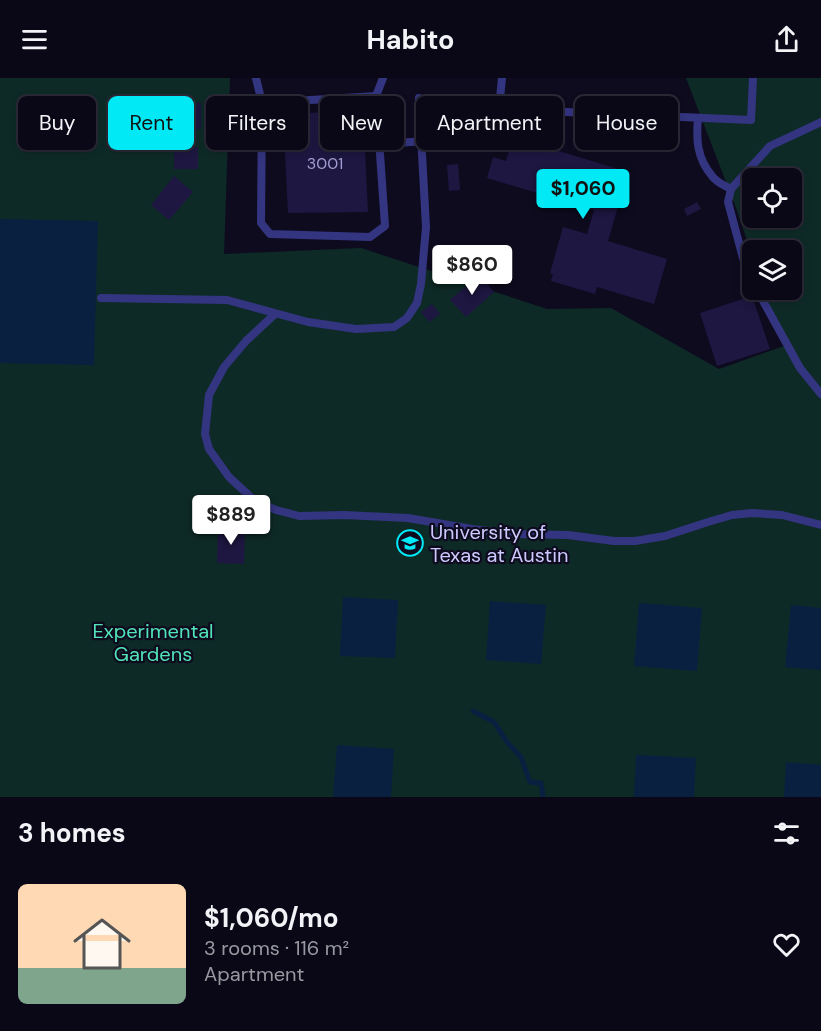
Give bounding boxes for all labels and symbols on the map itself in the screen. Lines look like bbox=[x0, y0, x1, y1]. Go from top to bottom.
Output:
house number: 3001 bbox=[307, 153, 343, 174]
pin: $1,060 bbox=[534, 169, 632, 220]
pin: $860 bbox=[436, 245, 508, 296]
pin: $889 bbox=[195, 495, 267, 546]
place label: University of Texas at Austin bbox=[430, 519, 568, 568]
school or university icon: University of Texas at Austin bbox=[395, 528, 425, 558]
park label: Experimental Gardens bbox=[92, 618, 214, 667]

